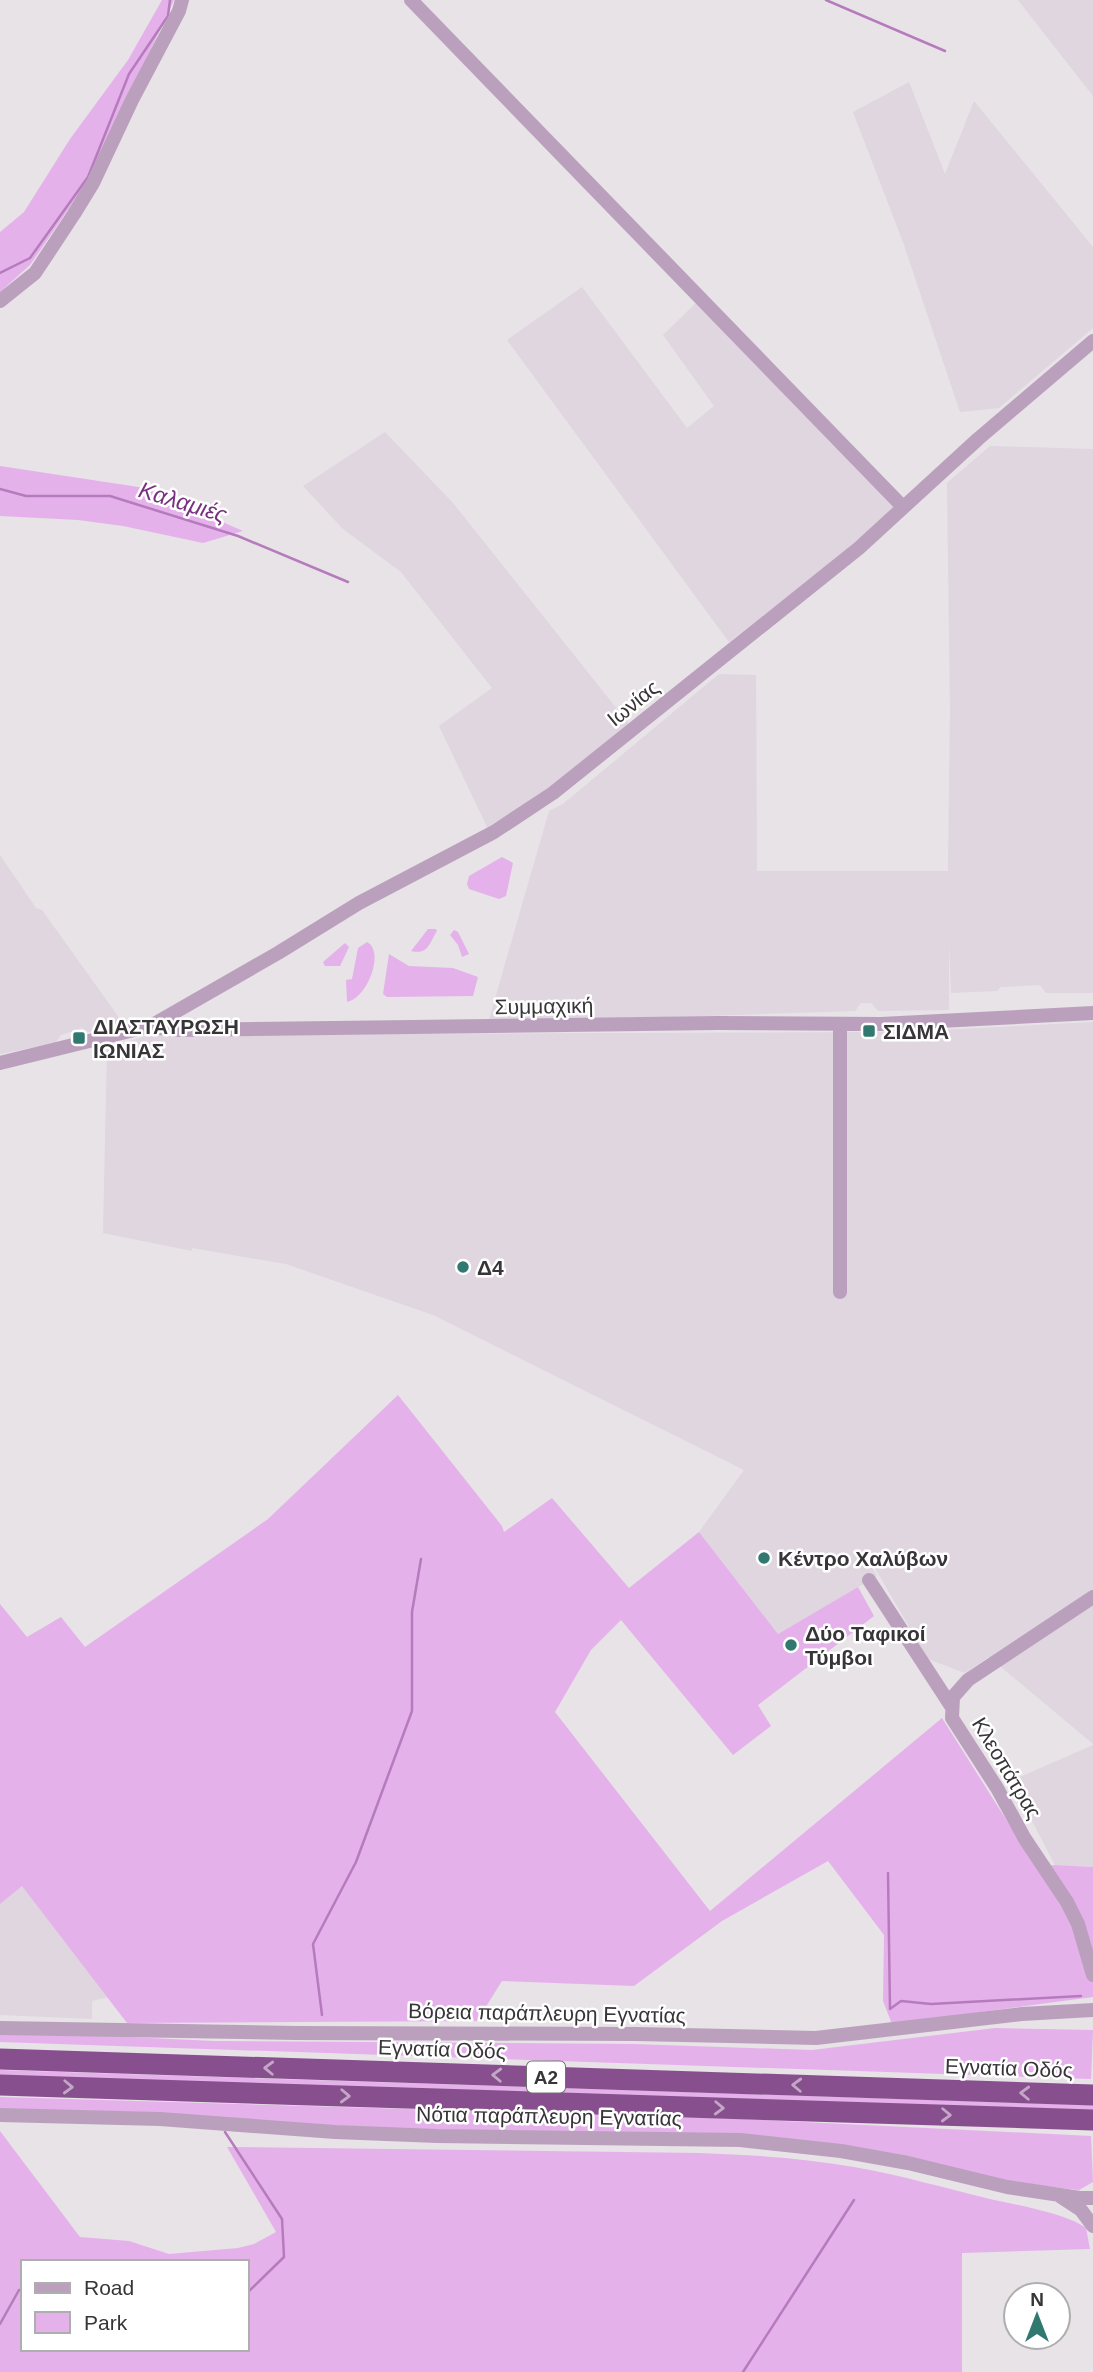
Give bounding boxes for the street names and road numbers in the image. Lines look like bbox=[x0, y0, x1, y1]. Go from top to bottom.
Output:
street label: Ιωνίας bbox=[603, 675, 663, 731]
street label: Συμμαχική bbox=[494, 994, 594, 1018]
street label: Κλεοπάτρας bbox=[968, 1713, 1046, 1823]
street label: Βόρεια παράπλευρη Εγνατίας bbox=[408, 1999, 686, 2027]
street label: Εγνατία Οδός bbox=[378, 2035, 506, 2063]
street label: Εγνατία Οδός bbox=[945, 2054, 1073, 2082]
road number: Α2 bbox=[527, 2062, 565, 2092]
street label: Νότια παράπλευρη Εγνατίας bbox=[416, 2102, 682, 2130]

